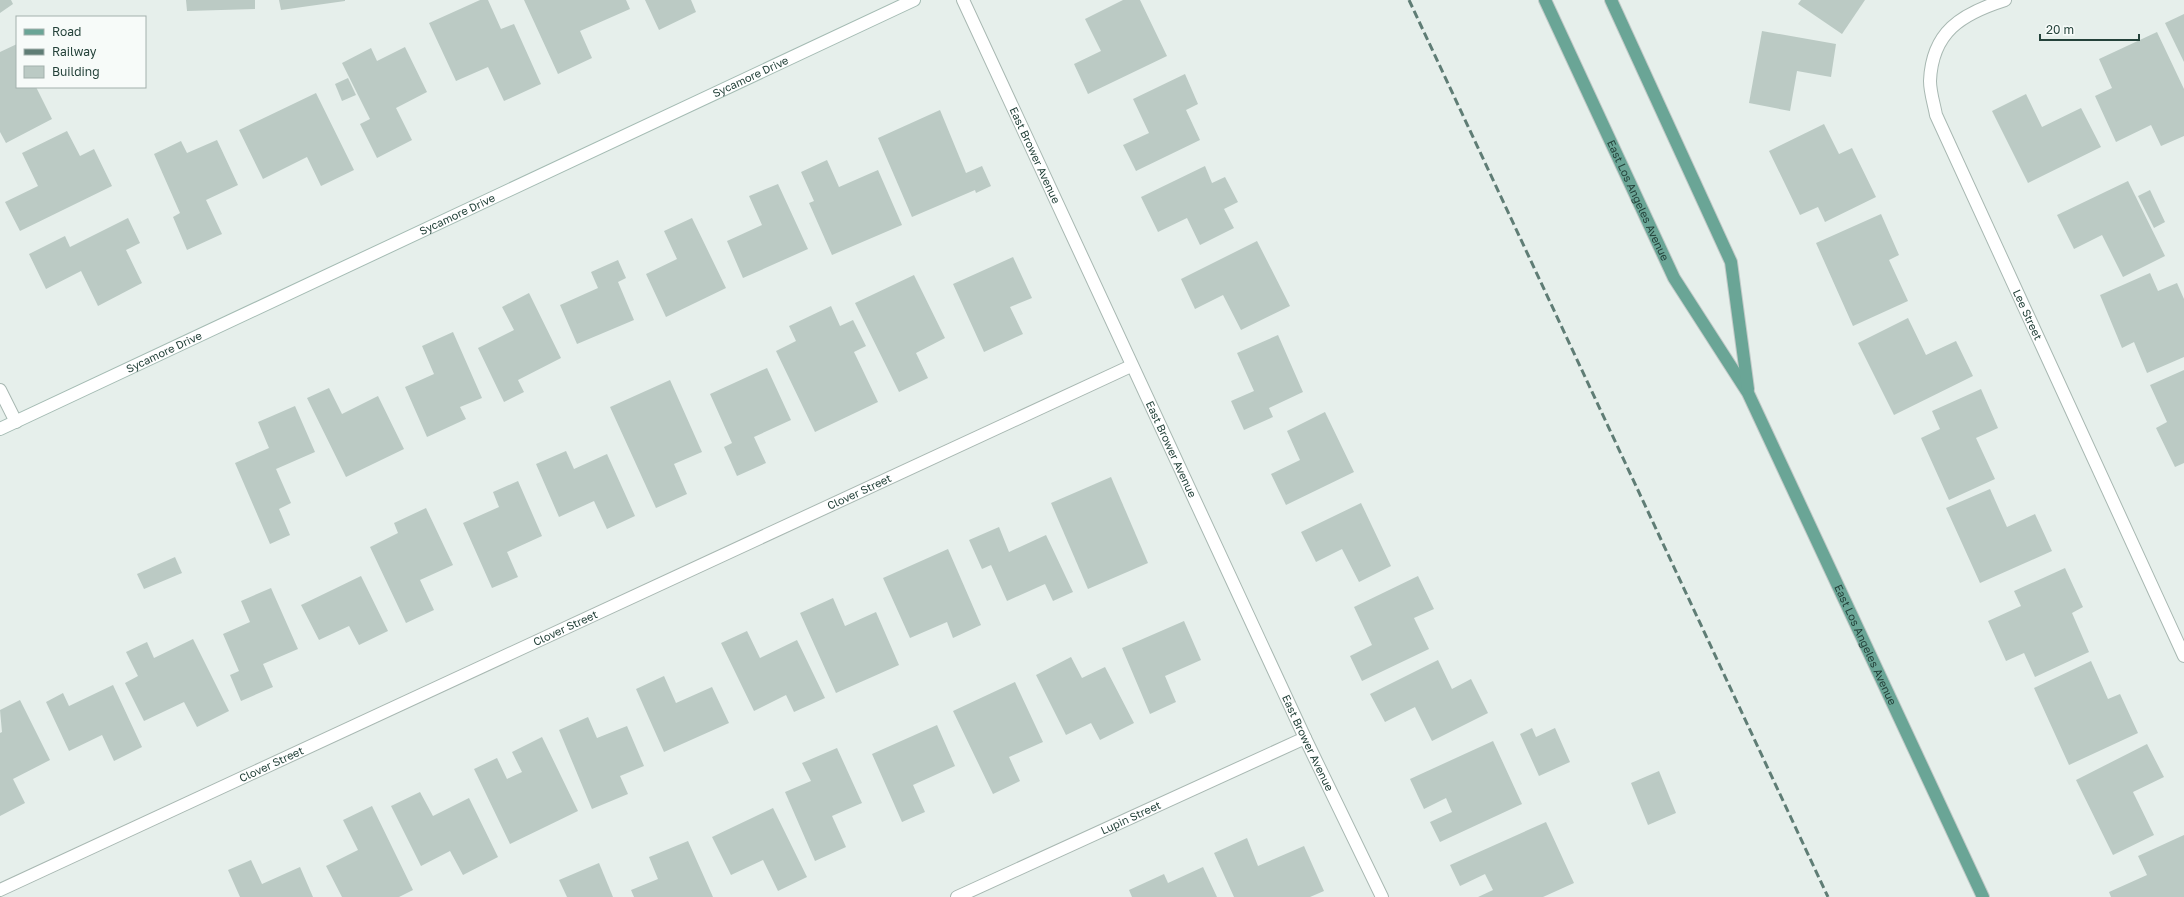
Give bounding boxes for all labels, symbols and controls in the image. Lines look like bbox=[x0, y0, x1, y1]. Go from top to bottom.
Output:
legend bbox=[16, 16, 146, 88]
scale bar bbox=[2040, 16, 2139, 42]
text: 20 m bbox=[2046, 22, 2074, 37]
text: Road bbox=[52, 24, 81, 39]
text: Railway bbox=[52, 44, 97, 59]
street label: Sycamore Drive bbox=[710, 53, 790, 100]
text: Building bbox=[52, 64, 100, 79]
street label: East Brower Avenue bbox=[1007, 105, 1063, 205]
street label: East Los Angeles Avenue bbox=[1605, 138, 1672, 263]
street label: Sycamore Drive bbox=[417, 191, 497, 237]
street label: Lee Street bbox=[2011, 287, 2045, 342]
street label: Sycamore Drive bbox=[124, 328, 204, 375]
street label: East Brower Avenue bbox=[1144, 399, 1200, 499]
street label: Clover Street bbox=[825, 471, 893, 512]
street label: East Los Angeles Avenue bbox=[1832, 582, 1900, 707]
street label: Clover Street bbox=[531, 607, 599, 648]
street label: East Brower Avenue bbox=[1280, 693, 1337, 793]
street label: Clover Street bbox=[237, 743, 305, 784]
street label: Lupin Street bbox=[1098, 798, 1163, 836]

